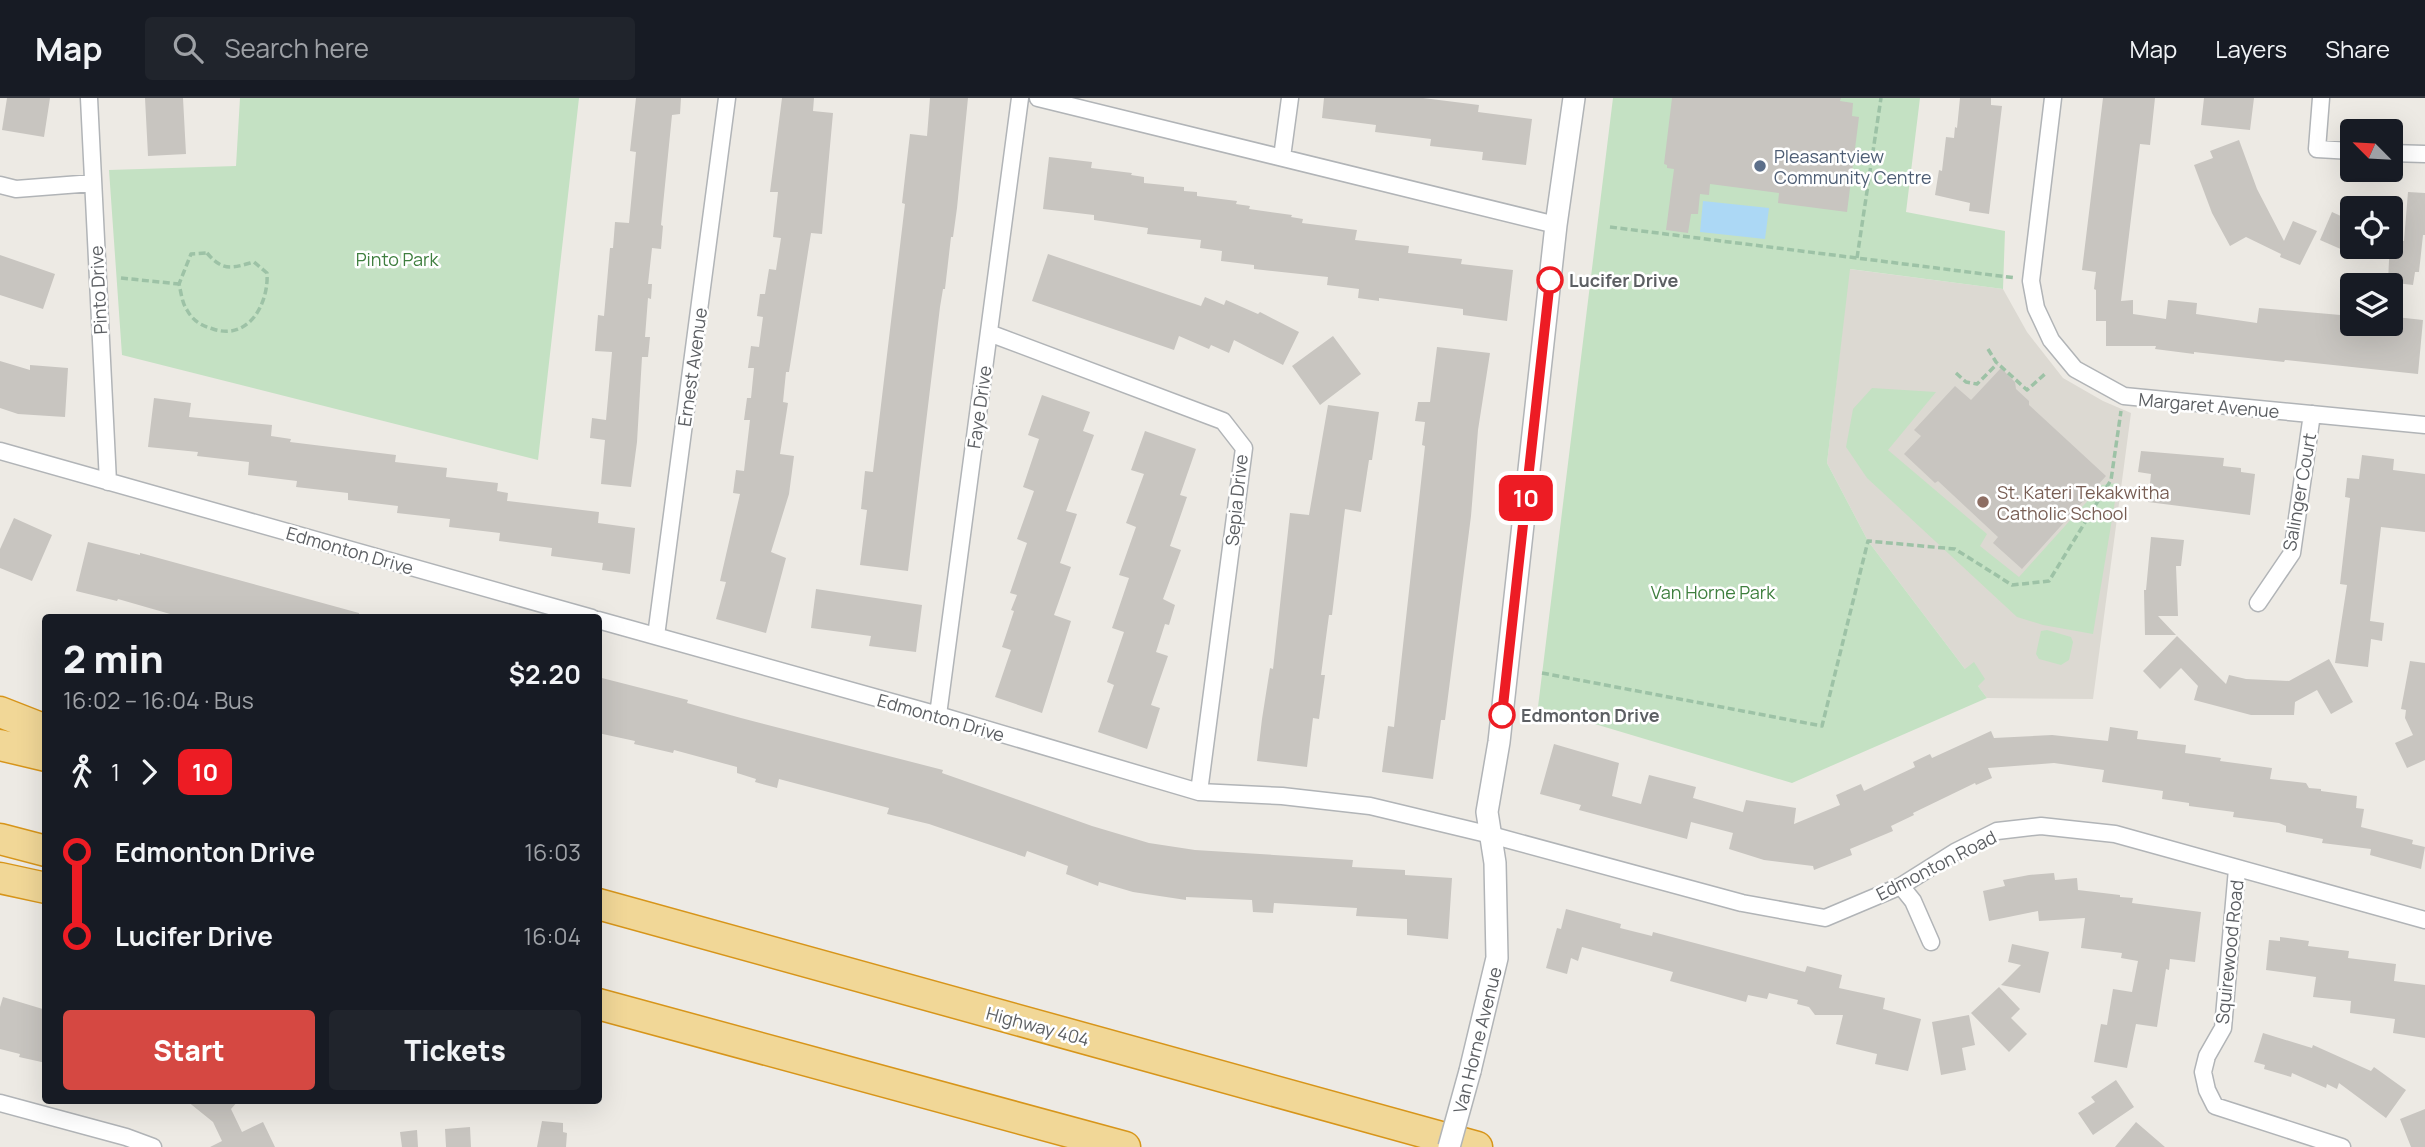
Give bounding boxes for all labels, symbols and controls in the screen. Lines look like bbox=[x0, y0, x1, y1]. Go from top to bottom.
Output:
search box bbox=[145, 17, 635, 80]
text: Map bbox=[35, 26, 103, 71]
icon: search bbox=[169, 29, 207, 67]
text: Search here bbox=[225, 30, 369, 66]
text: Map bbox=[2130, 32, 2177, 65]
text: Layers bbox=[2215, 32, 2287, 65]
text: Share bbox=[2325, 32, 2390, 65]
north arrow bbox=[2340, 119, 2403, 182]
map controls bbox=[2340, 119, 2403, 336]
place label: Pleasantview Community Centre bbox=[1774, 144, 1932, 189]
marker: Pleasantview Community Centre bbox=[1752, 158, 1768, 174]
button: locate bbox=[2340, 196, 2403, 259]
street label: Pinto Drive bbox=[84, 245, 112, 335]
park label: Pinto Park bbox=[356, 247, 439, 271]
marker: Lucifer Drive bbox=[1537, 267, 1563, 293]
place label: Lucifer Drive bbox=[1569, 268, 1678, 292]
button: layers bbox=[2340, 273, 2403, 336]
street label: Ernest Avenue bbox=[672, 306, 712, 428]
street label: Faye Drive bbox=[961, 364, 997, 450]
street label: Margaret Avenue bbox=[2138, 387, 2280, 423]
street label: Salinger Court bbox=[2277, 431, 2321, 553]
street label: Sepia Drive bbox=[1219, 453, 1253, 547]
line badge: 10 bbox=[1494, 475, 1558, 521]
place label: St. Kateri Tekakwitha Catholic School bbox=[1997, 480, 2169, 525]
text: 10 bbox=[1513, 481, 1539, 514]
marker: St. Kateri Tekakwitha Catholic School bbox=[1975, 494, 1991, 510]
street label: Edmonton Drive bbox=[284, 520, 416, 580]
park label: Van Horne Park bbox=[1651, 580, 1776, 604]
text: 2 min bbox=[63, 632, 164, 684]
text: $2.20 bbox=[509, 656, 581, 692]
text: 16:02 – 16:04 · Bus bbox=[63, 684, 254, 716]
street label: Edmonton Drive bbox=[875, 687, 1007, 747]
marker: Edmonton Drive bbox=[1489, 702, 1515, 728]
place label: Edmonton Drive bbox=[1521, 703, 1660, 727]
icon: walk bbox=[63, 753, 101, 791]
icon: forward bbox=[130, 753, 168, 791]
text: 10 bbox=[192, 755, 218, 788]
text: 1 bbox=[111, 756, 120, 788]
street label: Edmonton Road bbox=[1872, 824, 2000, 906]
text: Edmonton Drive bbox=[115, 834, 315, 870]
text: 16:03 bbox=[524, 836, 581, 868]
street label: Squirewood Road bbox=[2209, 879, 2249, 1025]
text: Lucifer Drive bbox=[115, 918, 273, 954]
text: 16:04 bbox=[523, 920, 581, 952]
street label: Van Horne Avenue bbox=[1447, 964, 1507, 1116]
street label: Highway 404 bbox=[984, 1001, 1092, 1051]
button: Start bbox=[63, 1010, 315, 1090]
button: Tickets bbox=[329, 1010, 581, 1090]

